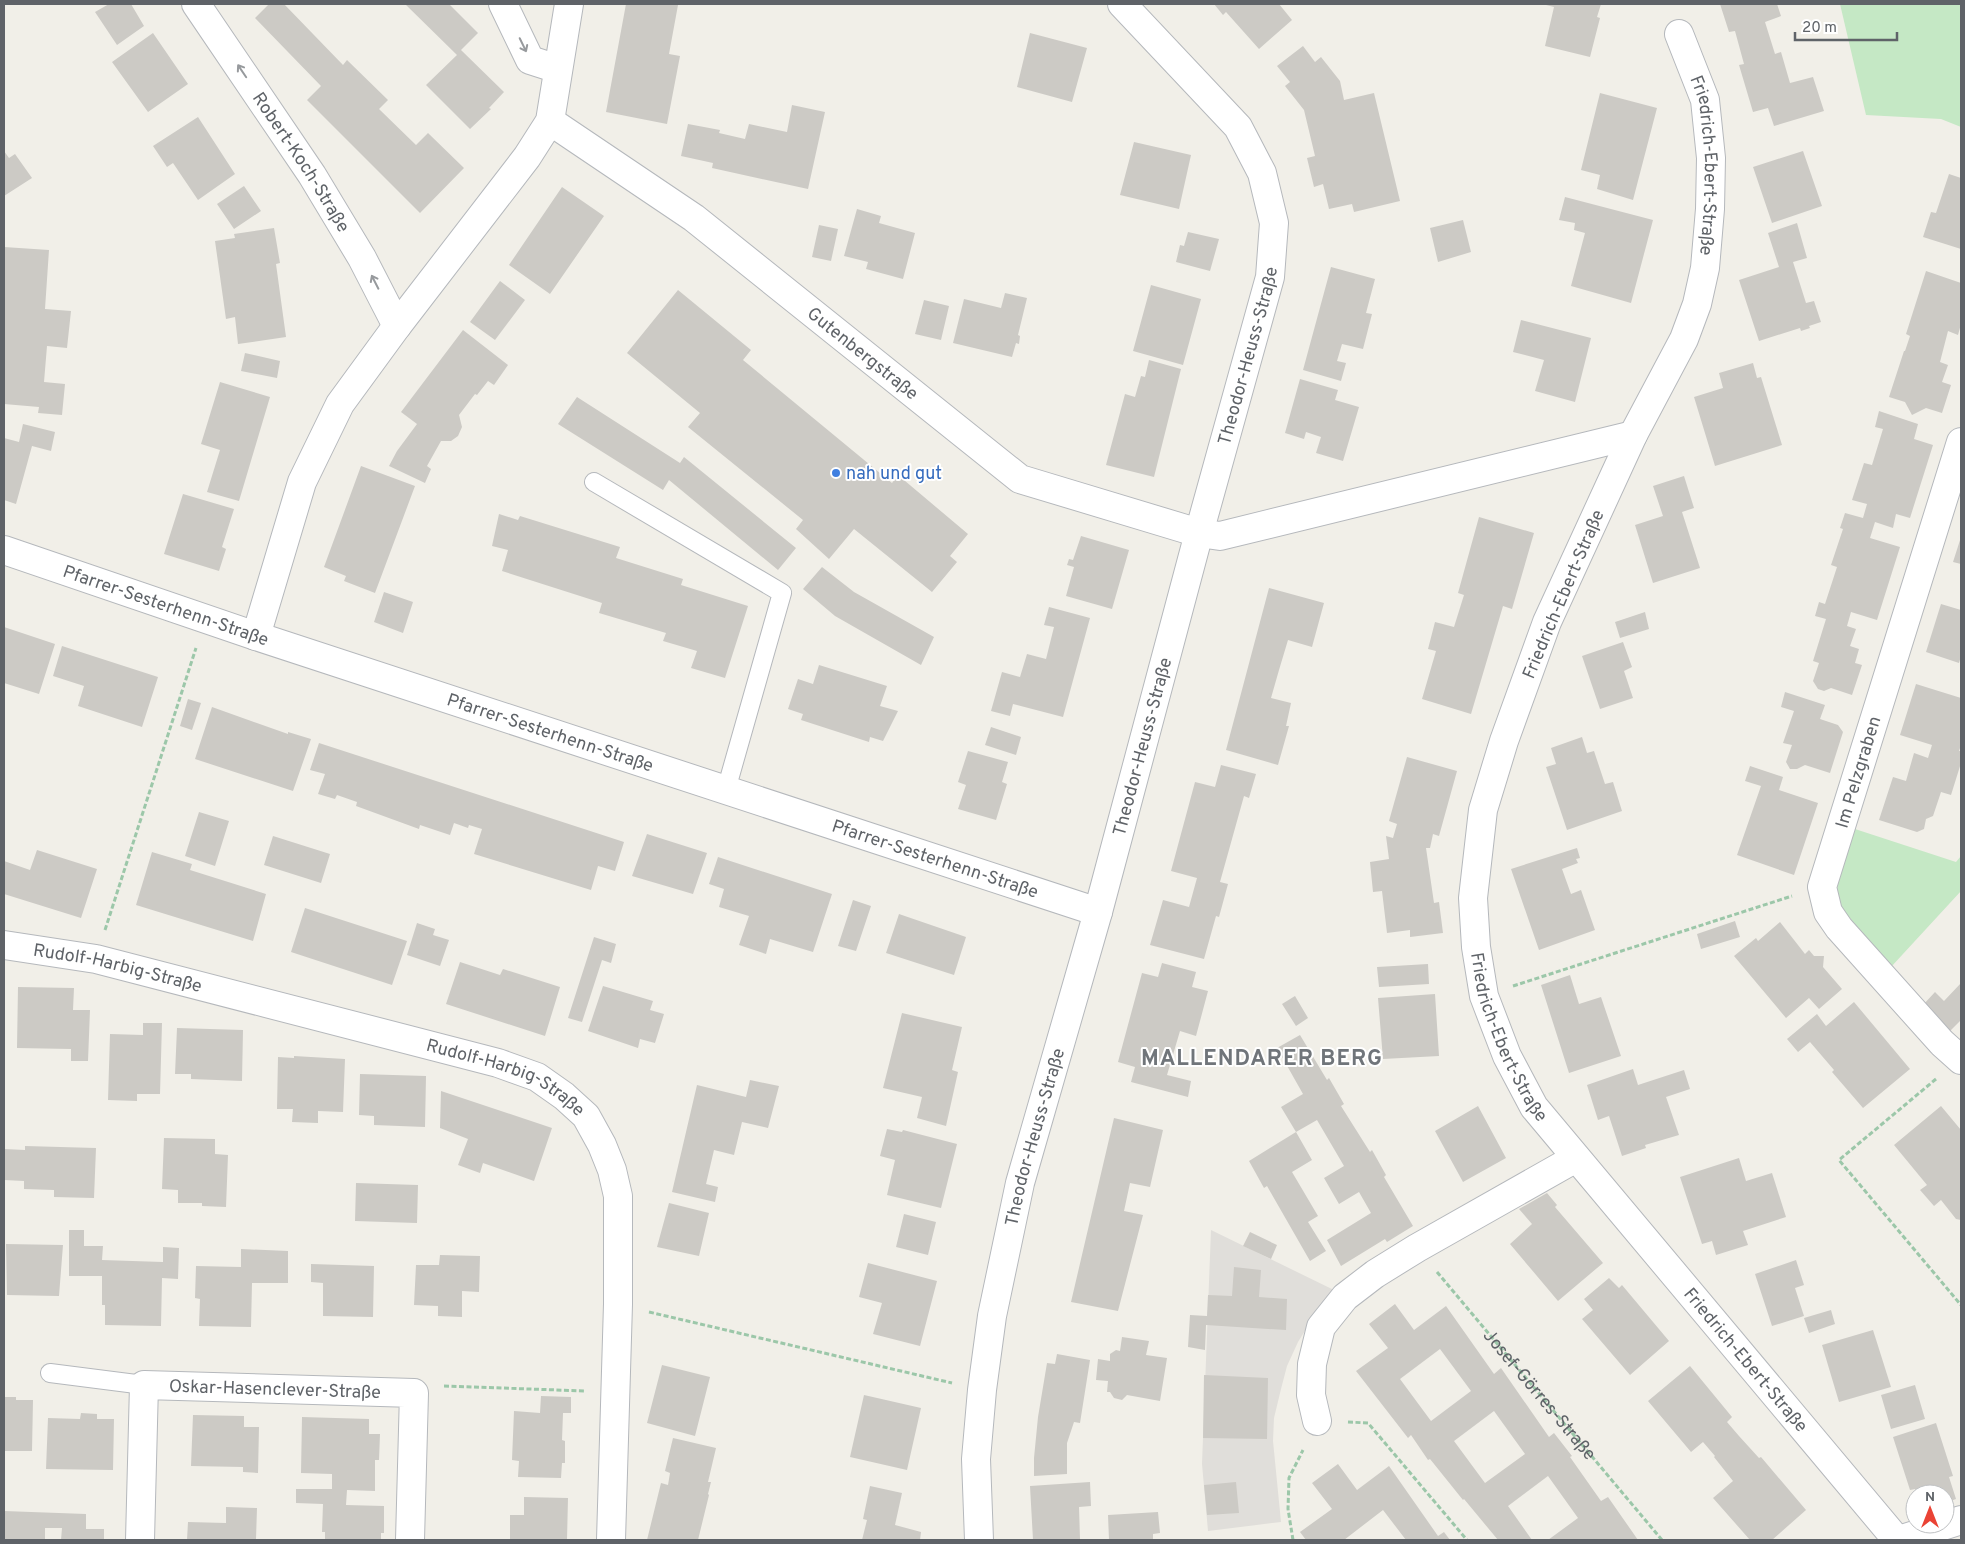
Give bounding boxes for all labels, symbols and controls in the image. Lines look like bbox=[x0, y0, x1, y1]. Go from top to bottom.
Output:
scale bar bbox=[1795, 10, 1898, 42]
text: 20 m bbox=[1802, 19, 1837, 38]
one-way arrow bbox=[519, 37, 528, 52]
one-way arrow bbox=[237, 64, 247, 78]
street label: Friedrich-Ebert-Straße bbox=[1683, 72, 1721, 256]
street label: Robert-Koch-Straße bbox=[246, 88, 354, 237]
street label: Theodor-Heuss-Straße bbox=[1214, 266, 1284, 448]
one-way arrow bbox=[370, 275, 379, 290]
street label: Gutenbergstraße bbox=[802, 303, 922, 406]
place label: nah und gut bbox=[846, 463, 942, 486]
marker: nah und gut bbox=[830, 467, 842, 479]
street label: Friedrich-Ebert-Straße bbox=[1518, 506, 1610, 683]
street label: Pfarrer-Sesterhenn-Straße bbox=[59, 561, 271, 652]
street label: Theodor-Heuss-Straße bbox=[1109, 655, 1178, 839]
street label: Pfarrer-Sesterhenn-Straße bbox=[444, 689, 656, 778]
street label: Im Pelzgraben bbox=[1831, 714, 1887, 831]
street label: Pfarrer-Sesterhenn-Straße bbox=[829, 815, 1041, 905]
street label: Rudolf-Harbig-Straße bbox=[31, 940, 204, 999]
street label: Friedrich-Ebert-Straße bbox=[1464, 951, 1552, 1127]
street label: Rudolf-Harbig-Straße bbox=[424, 1035, 589, 1122]
street label: Theodor-Heuss-Straße bbox=[1001, 1046, 1071, 1229]
district label: MALLENDARER BERG bbox=[1141, 1046, 1383, 1073]
street label: Friedrich-Ebert-Straße bbox=[1678, 1284, 1812, 1438]
street label: Josef-Görres-Straße bbox=[1477, 1325, 1600, 1466]
street label: Oskar-Hasenclever-Straße bbox=[169, 1376, 381, 1405]
north arrow bbox=[1905, 1484, 1955, 1534]
text: N bbox=[1925, 1489, 1935, 1506]

